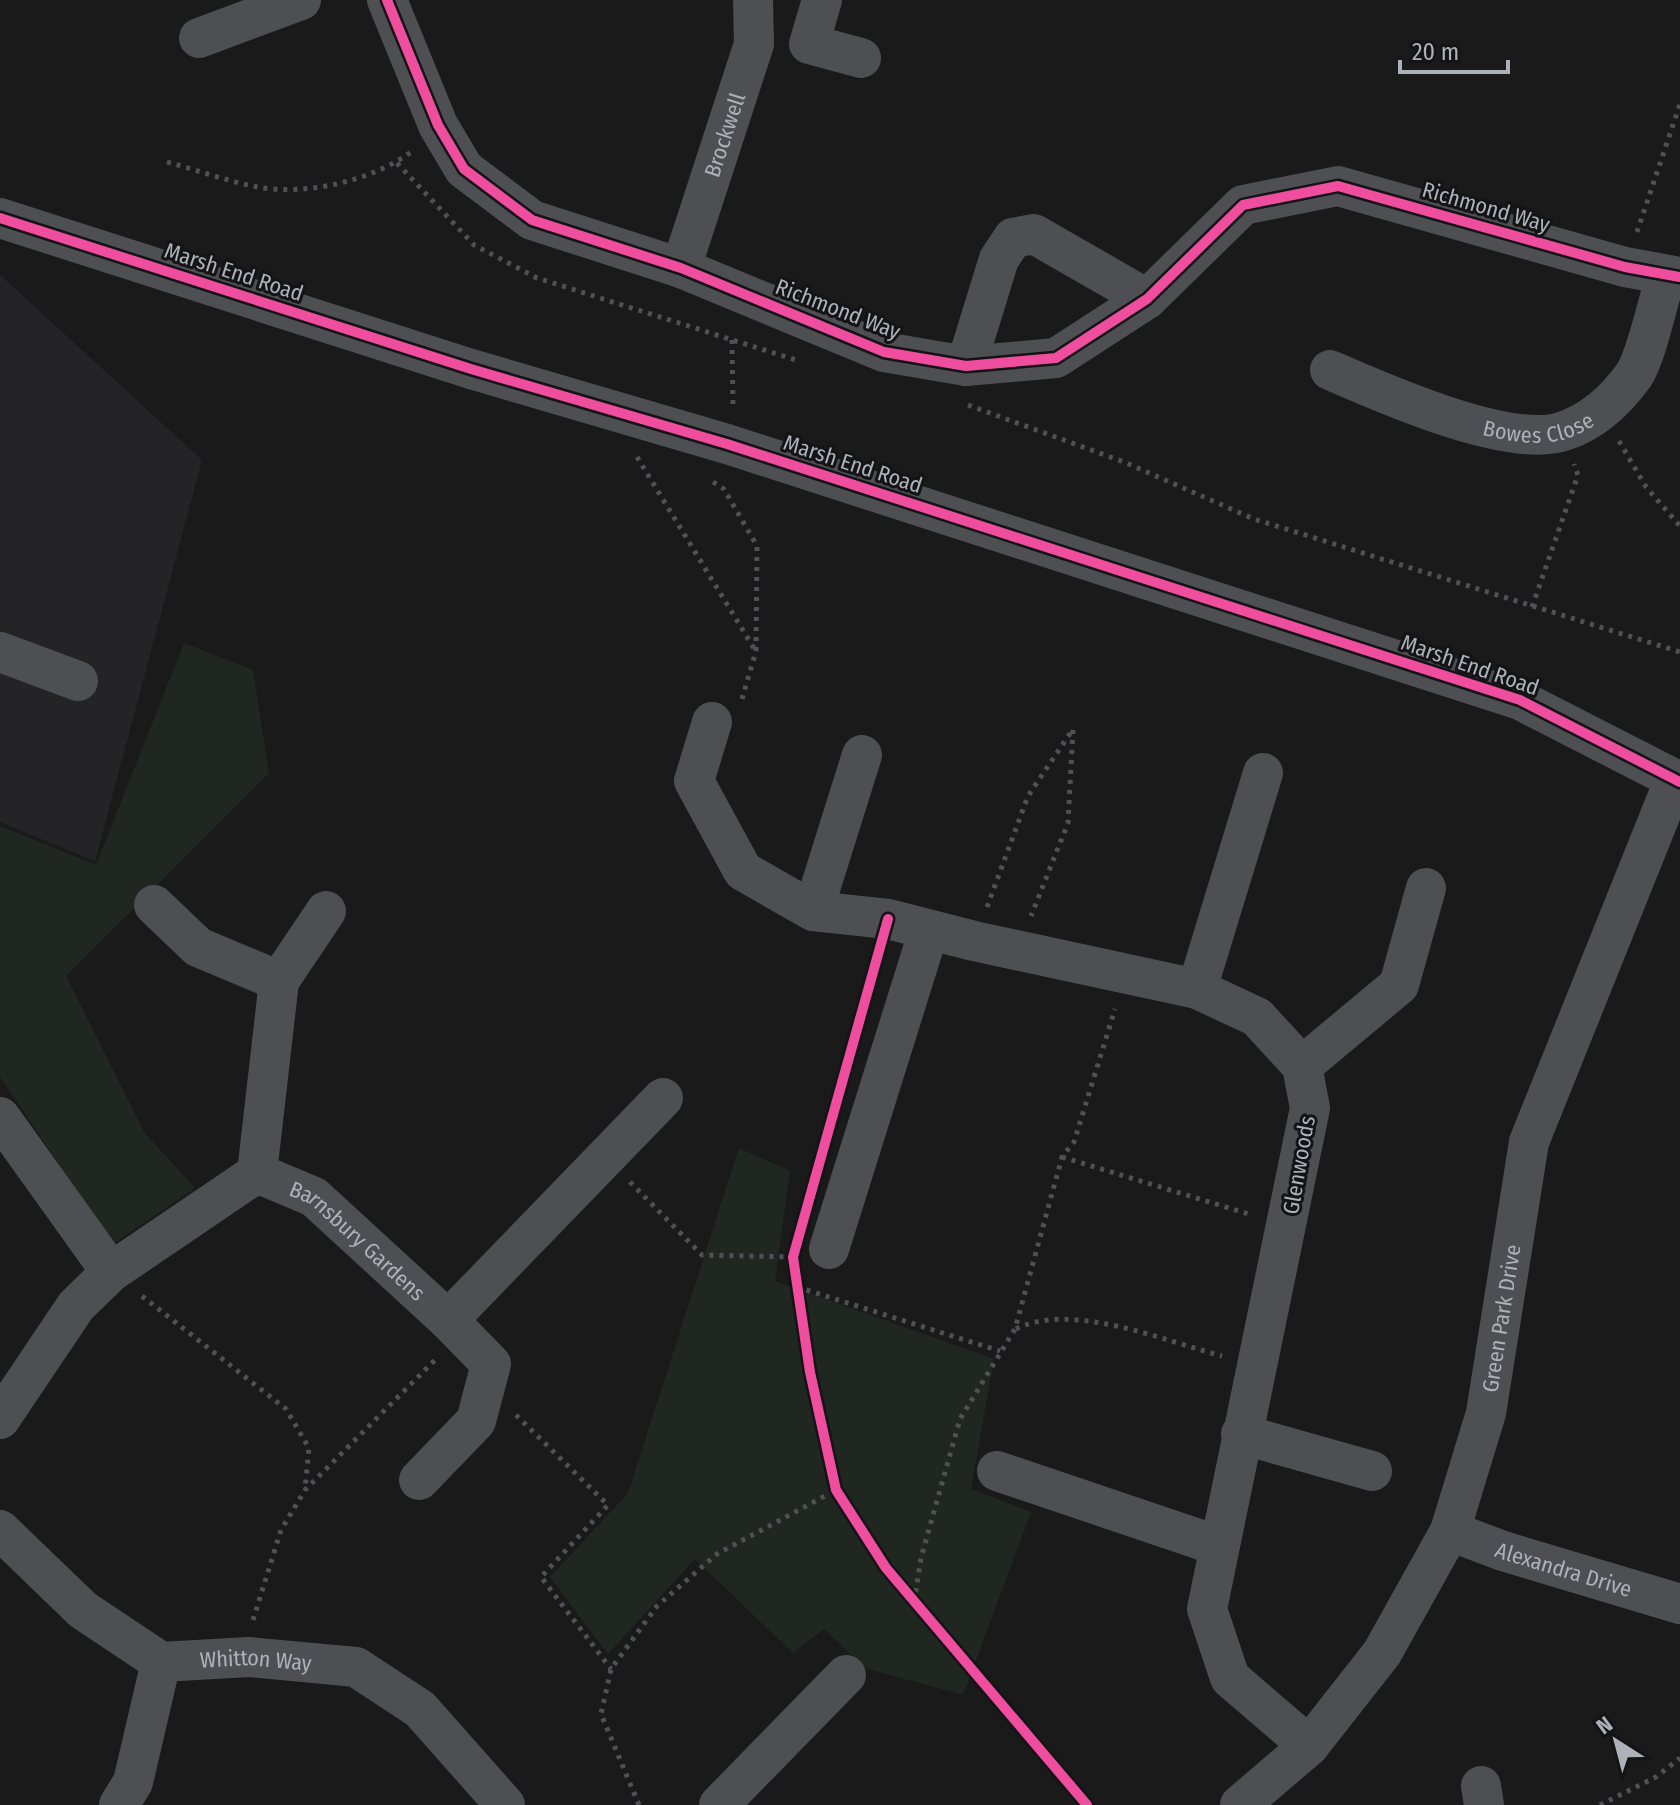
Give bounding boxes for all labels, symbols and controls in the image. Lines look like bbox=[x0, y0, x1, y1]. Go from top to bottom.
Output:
scale bar bbox=[1400, 24, 1508, 74]
text: 20 m bbox=[1412, 38, 1459, 66]
street label: Brockwell bbox=[698, 89, 751, 181]
street label: Richmond Way bbox=[1419, 176, 1553, 238]
street label: Marsh End Road bbox=[161, 237, 307, 307]
street label: Richmond Way bbox=[772, 273, 904, 345]
street label: Bowes Close bbox=[1481, 406, 1598, 448]
street label: Marsh End Road bbox=[780, 429, 926, 499]
street label: Marsh End Road bbox=[1397, 629, 1543, 701]
street label: Glenwoods bbox=[1277, 1114, 1321, 1216]
street label: Barnsbury Gardens bbox=[286, 1175, 431, 1306]
street label: Green Park Drive bbox=[1476, 1242, 1526, 1394]
street label: Alexandra Drive bbox=[1492, 1536, 1635, 1602]
street label: Whitton Way bbox=[199, 1643, 313, 1676]
north arrow bbox=[1576, 1701, 1656, 1781]
text: N bbox=[1591, 1710, 1618, 1740]

